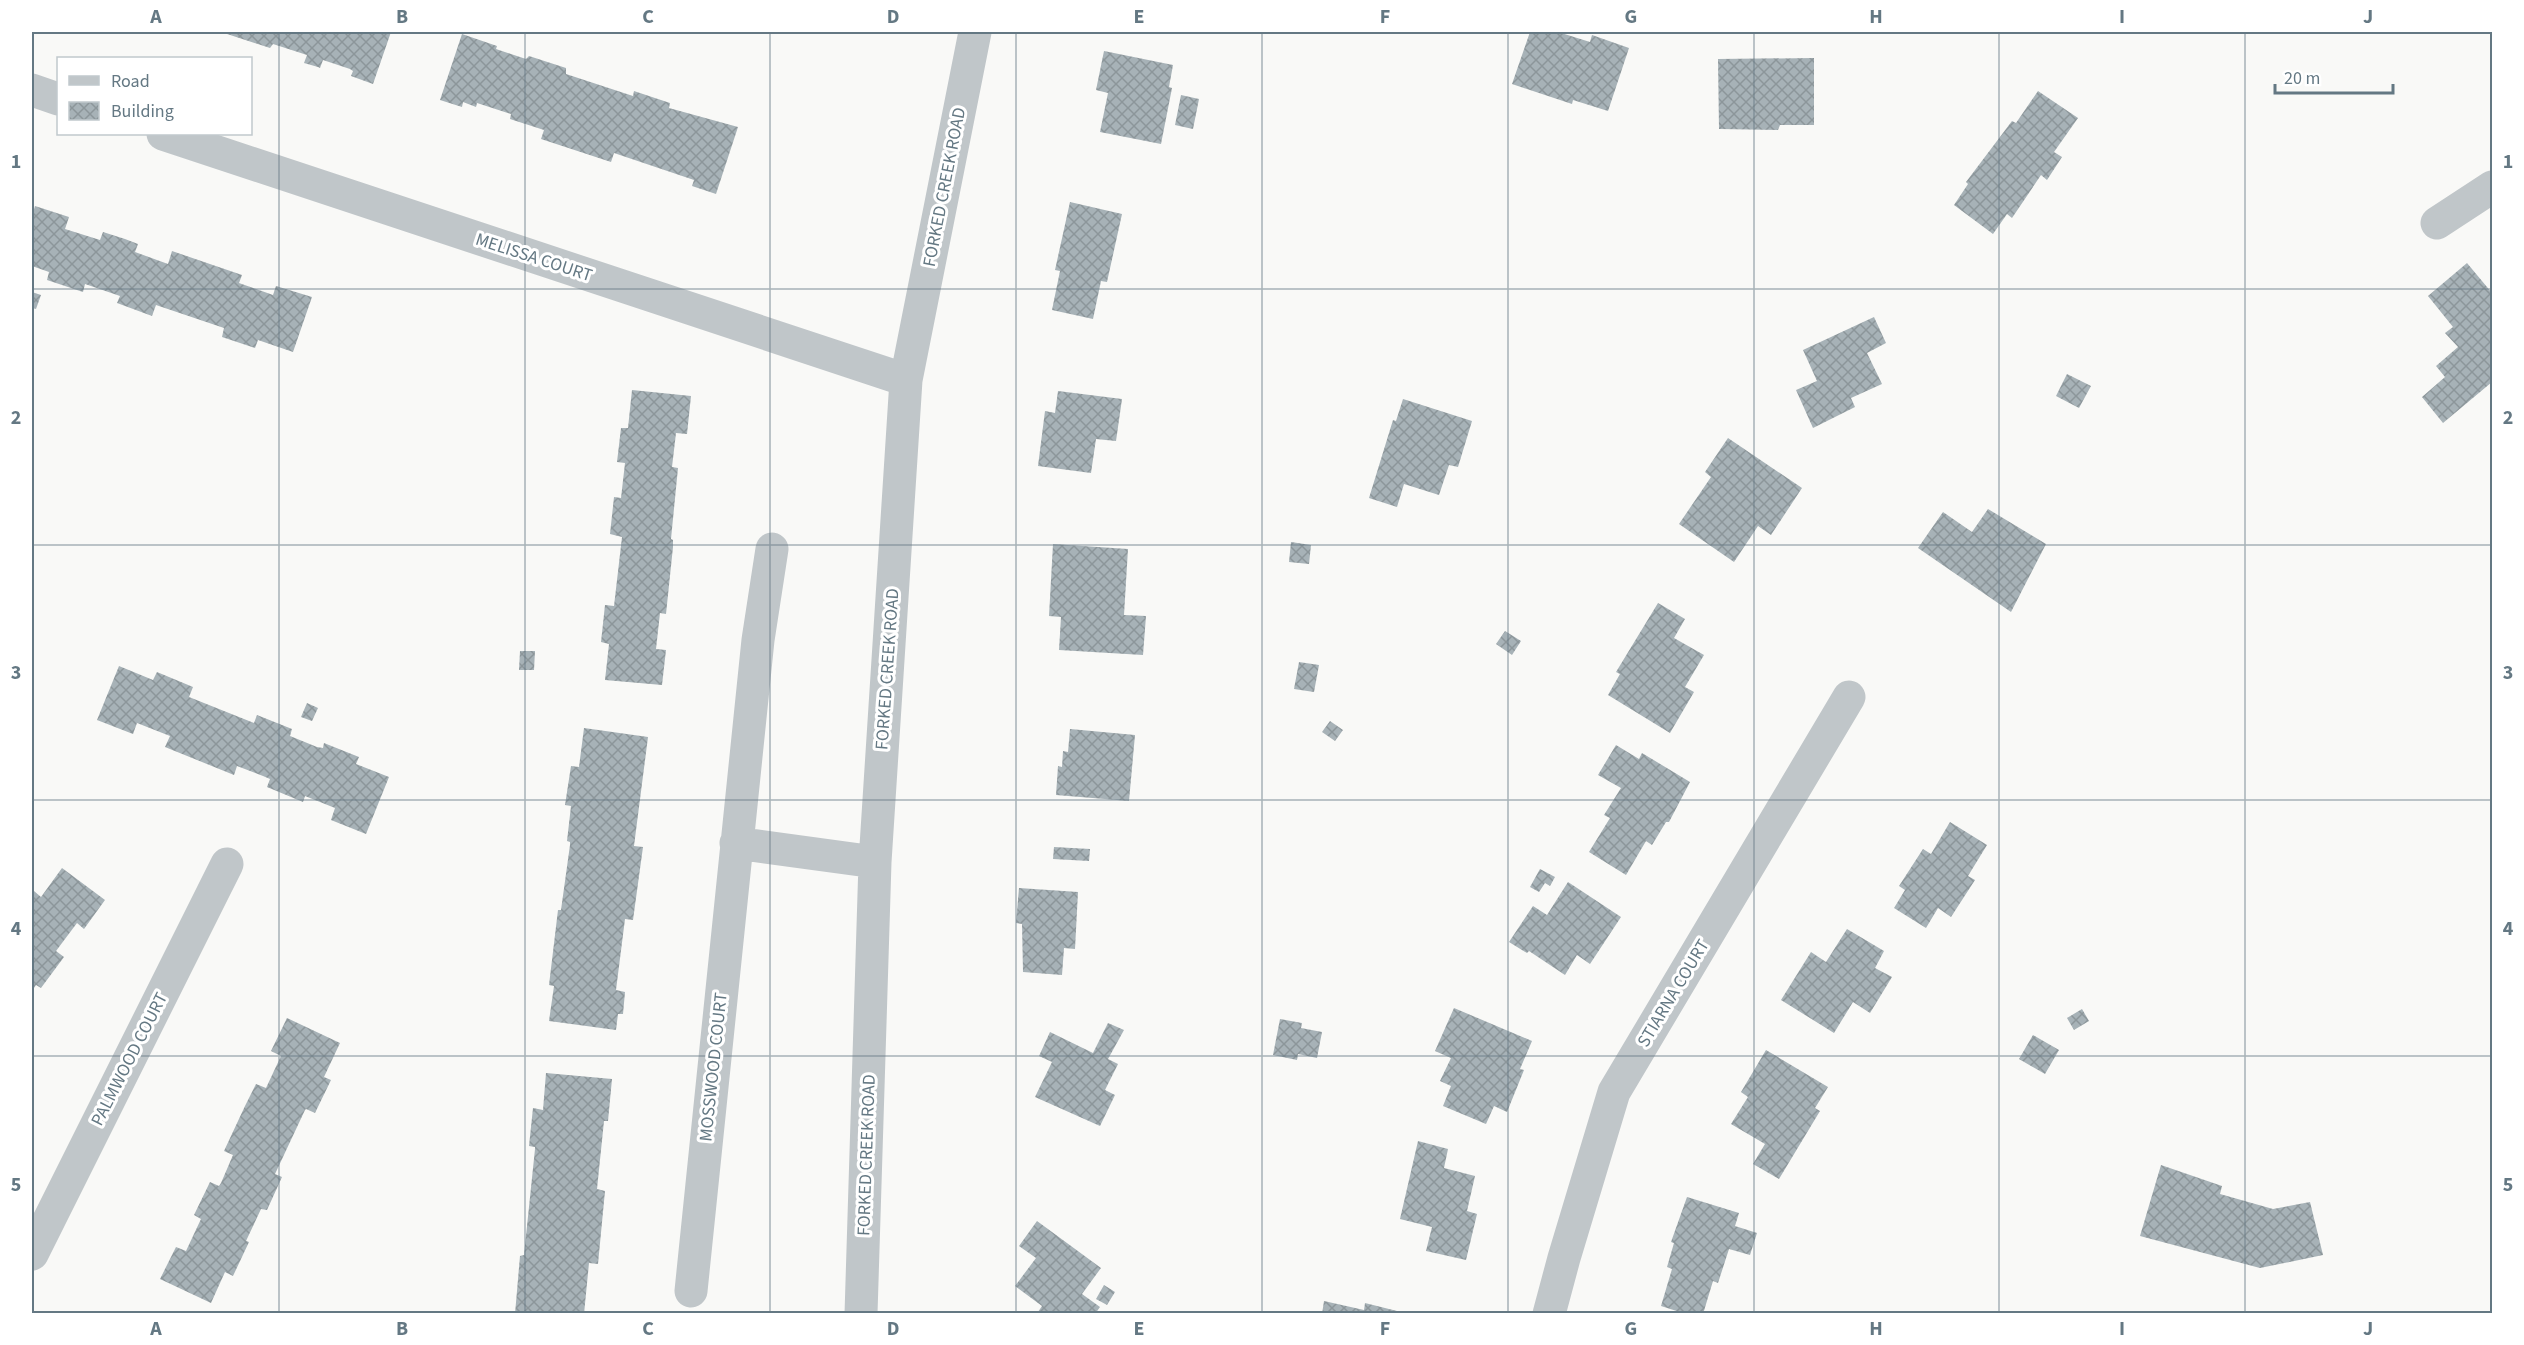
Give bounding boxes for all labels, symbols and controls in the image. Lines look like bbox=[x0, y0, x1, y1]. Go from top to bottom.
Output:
text: A bbox=[149, 3, 162, 31]
text: B bbox=[396, 3, 408, 31]
text: C bbox=[642, 3, 654, 31]
text: D bbox=[887, 3, 899, 31]
text: E bbox=[1134, 3, 1144, 31]
text: F bbox=[1380, 3, 1390, 31]
text: G bbox=[1625, 3, 1637, 31]
text: H bbox=[1869, 3, 1883, 31]
text: I bbox=[2119, 3, 2125, 31]
text: J bbox=[2363, 3, 2373, 31]
legend bbox=[57, 57, 252, 135]
scale bar bbox=[2275, 57, 2394, 95]
text: 20 m bbox=[2284, 66, 2320, 91]
text: Road bbox=[111, 69, 150, 94]
text: Building bbox=[111, 99, 174, 124]
street label: FORKED CREEK ROAD bbox=[917, 105, 972, 269]
text: 1 bbox=[11, 148, 21, 176]
text: 1 bbox=[2503, 148, 2513, 176]
street label: MELISSA COURT bbox=[472, 227, 596, 288]
text: 2 bbox=[11, 404, 21, 432]
text: 2 bbox=[2503, 404, 2513, 432]
street label: FORKED CREEK ROAD bbox=[869, 587, 906, 751]
text: 3 bbox=[11, 659, 21, 687]
text: 3 bbox=[2503, 659, 2513, 687]
text: 4 bbox=[11, 915, 22, 943]
text: 4 bbox=[2503, 915, 2514, 943]
street label: STIARNA COURT bbox=[1631, 934, 1716, 1052]
street label: PALMWOOD COURT bbox=[85, 988, 174, 1130]
street label: MOSSWOOD COURT bbox=[693, 991, 734, 1143]
street label: FORKED CREEK ROAD bbox=[851, 1074, 882, 1236]
text: 5 bbox=[11, 1171, 21, 1199]
text: 5 bbox=[2503, 1171, 2513, 1199]
text: A bbox=[149, 1315, 162, 1343]
text: B bbox=[396, 1315, 408, 1343]
text: C bbox=[642, 1315, 654, 1343]
text: D bbox=[887, 1315, 899, 1343]
text: E bbox=[1134, 1315, 1144, 1343]
text: F bbox=[1380, 1315, 1390, 1343]
text: G bbox=[1625, 1315, 1637, 1343]
text: H bbox=[1869, 1315, 1883, 1343]
text: I bbox=[2119, 1315, 2125, 1343]
text: J bbox=[2363, 1315, 2373, 1343]

